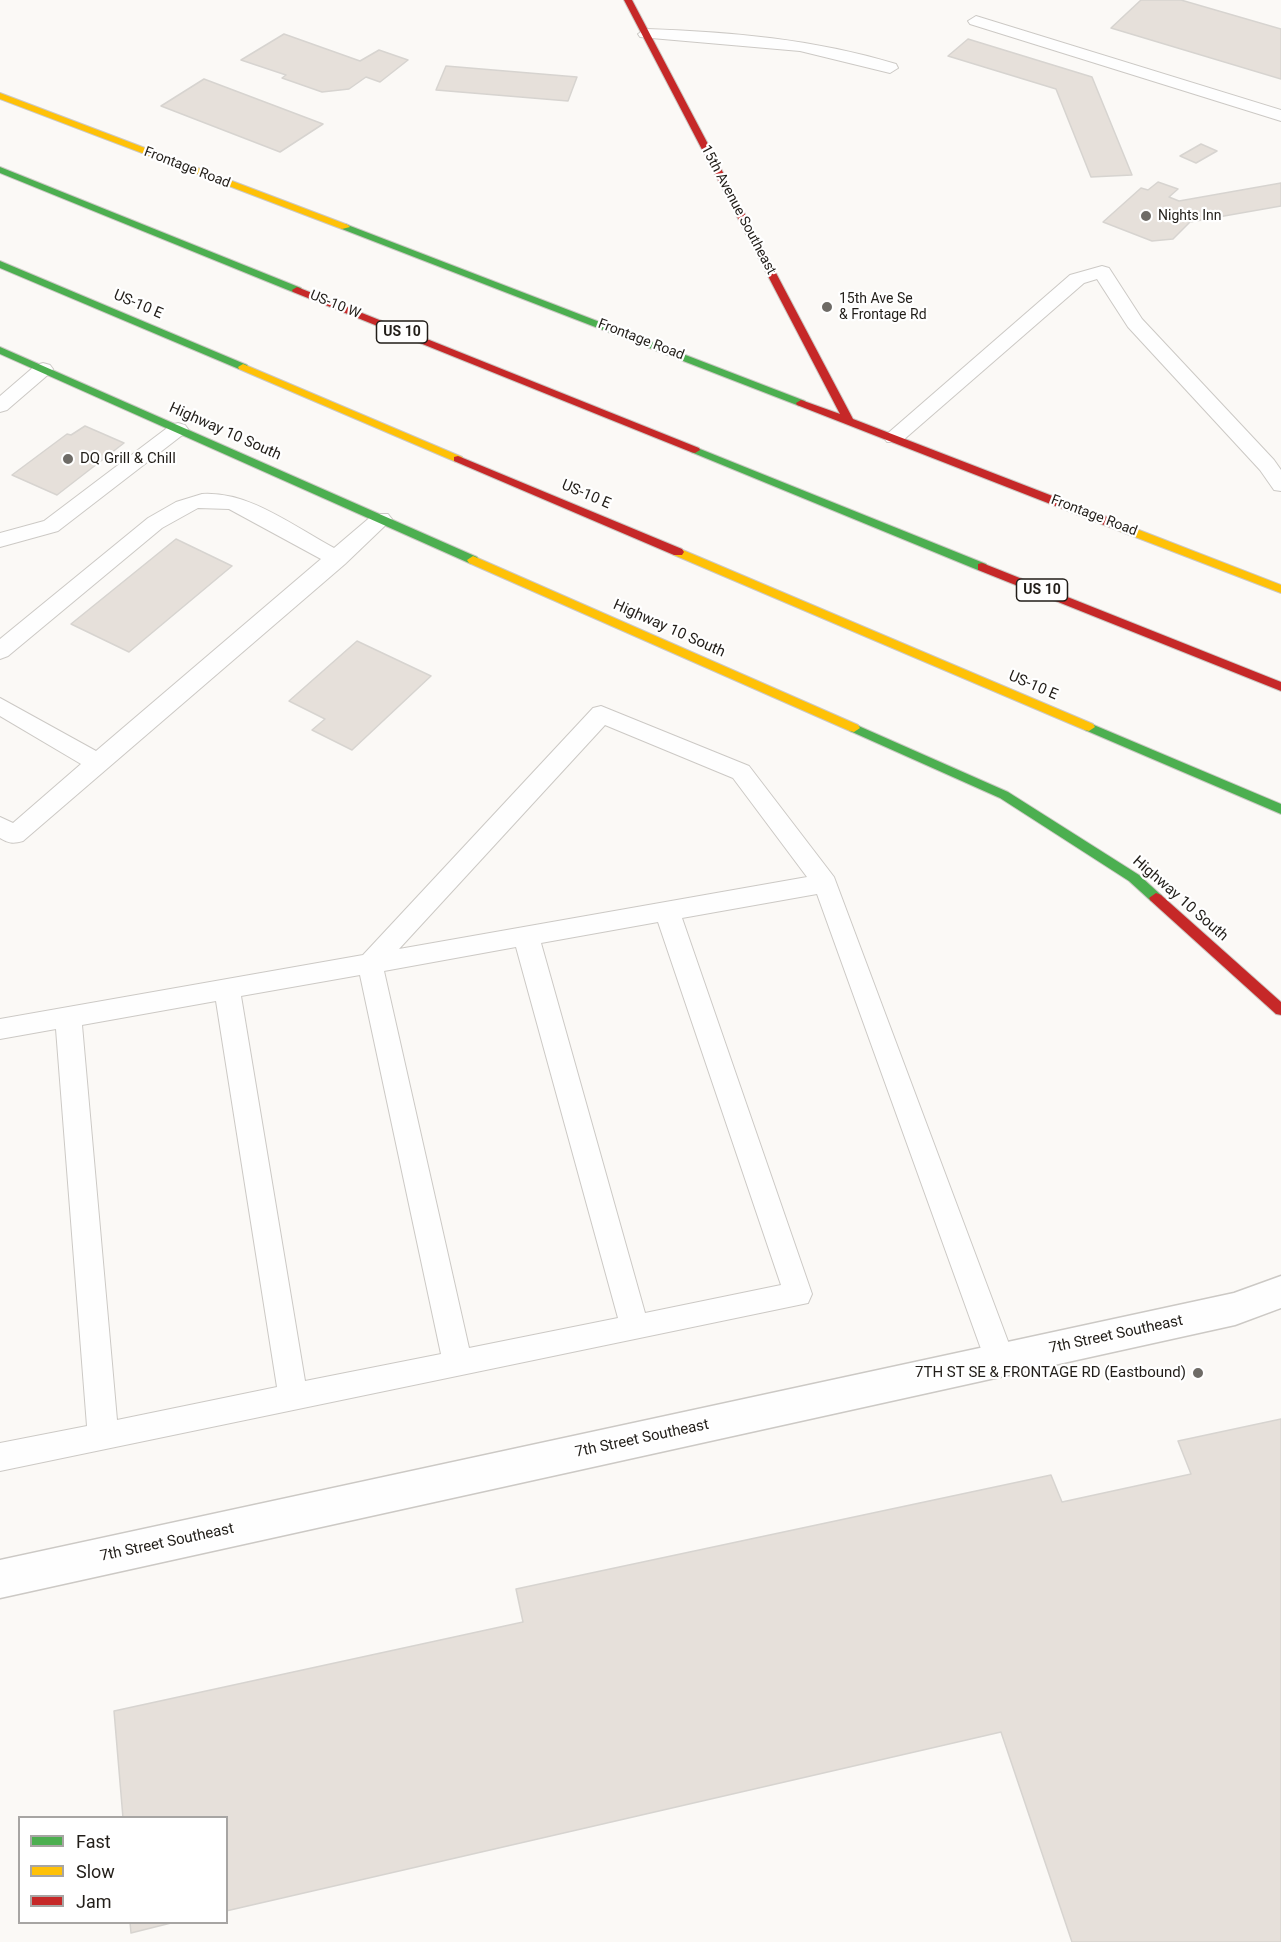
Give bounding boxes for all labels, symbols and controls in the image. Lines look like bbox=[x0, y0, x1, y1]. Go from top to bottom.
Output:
street label: 15th Avenue Southeast bbox=[697, 143, 779, 277]
street label: Frontage Road bbox=[142, 144, 232, 192]
place label: Nights Inn bbox=[1158, 208, 1222, 224]
marker: Nights Inn bbox=[1139, 209, 1153, 223]
street label: US-10 E bbox=[111, 287, 165, 323]
street label: US-10 W bbox=[307, 287, 363, 323]
place label: 15th Ave Se & Frontage Rd bbox=[839, 291, 927, 324]
marker: 15th Ave Se & Frontage Rd bbox=[820, 300, 834, 314]
street label: Frontage Road bbox=[596, 316, 686, 364]
road number: US 10 bbox=[376, 321, 428, 343]
street label: Highway 10 South bbox=[166, 399, 284, 465]
place label: DQ Grill & Chill bbox=[80, 450, 176, 468]
marker: DQ Grill & Chill bbox=[61, 452, 75, 466]
street label: US-10 E bbox=[559, 477, 613, 513]
street label: Frontage Road bbox=[1049, 492, 1139, 540]
road number: US 10 bbox=[1016, 579, 1068, 601]
street label: Highway 10 South bbox=[610, 596, 728, 662]
street label: US-10 E bbox=[1006, 668, 1060, 704]
street label: Highway 10 South bbox=[1129, 853, 1231, 945]
street label: 7th Street Southeast bbox=[1047, 1312, 1185, 1358]
place label: 7TH ST SE & FRONTAGE RD (Eastbound) bbox=[915, 1364, 1186, 1382]
marker: 7TH ST SE & FRONTAGE RD (Eastbound) bbox=[1191, 1366, 1205, 1380]
street label: 7th Street Southeast bbox=[573, 1416, 711, 1462]
street label: 7th Street Southeast bbox=[98, 1520, 236, 1566]
legend bbox=[18, 1816, 228, 1924]
text: Fast bbox=[76, 1831, 111, 1852]
text: Slow bbox=[76, 1861, 115, 1882]
text: Jam bbox=[76, 1891, 112, 1912]

